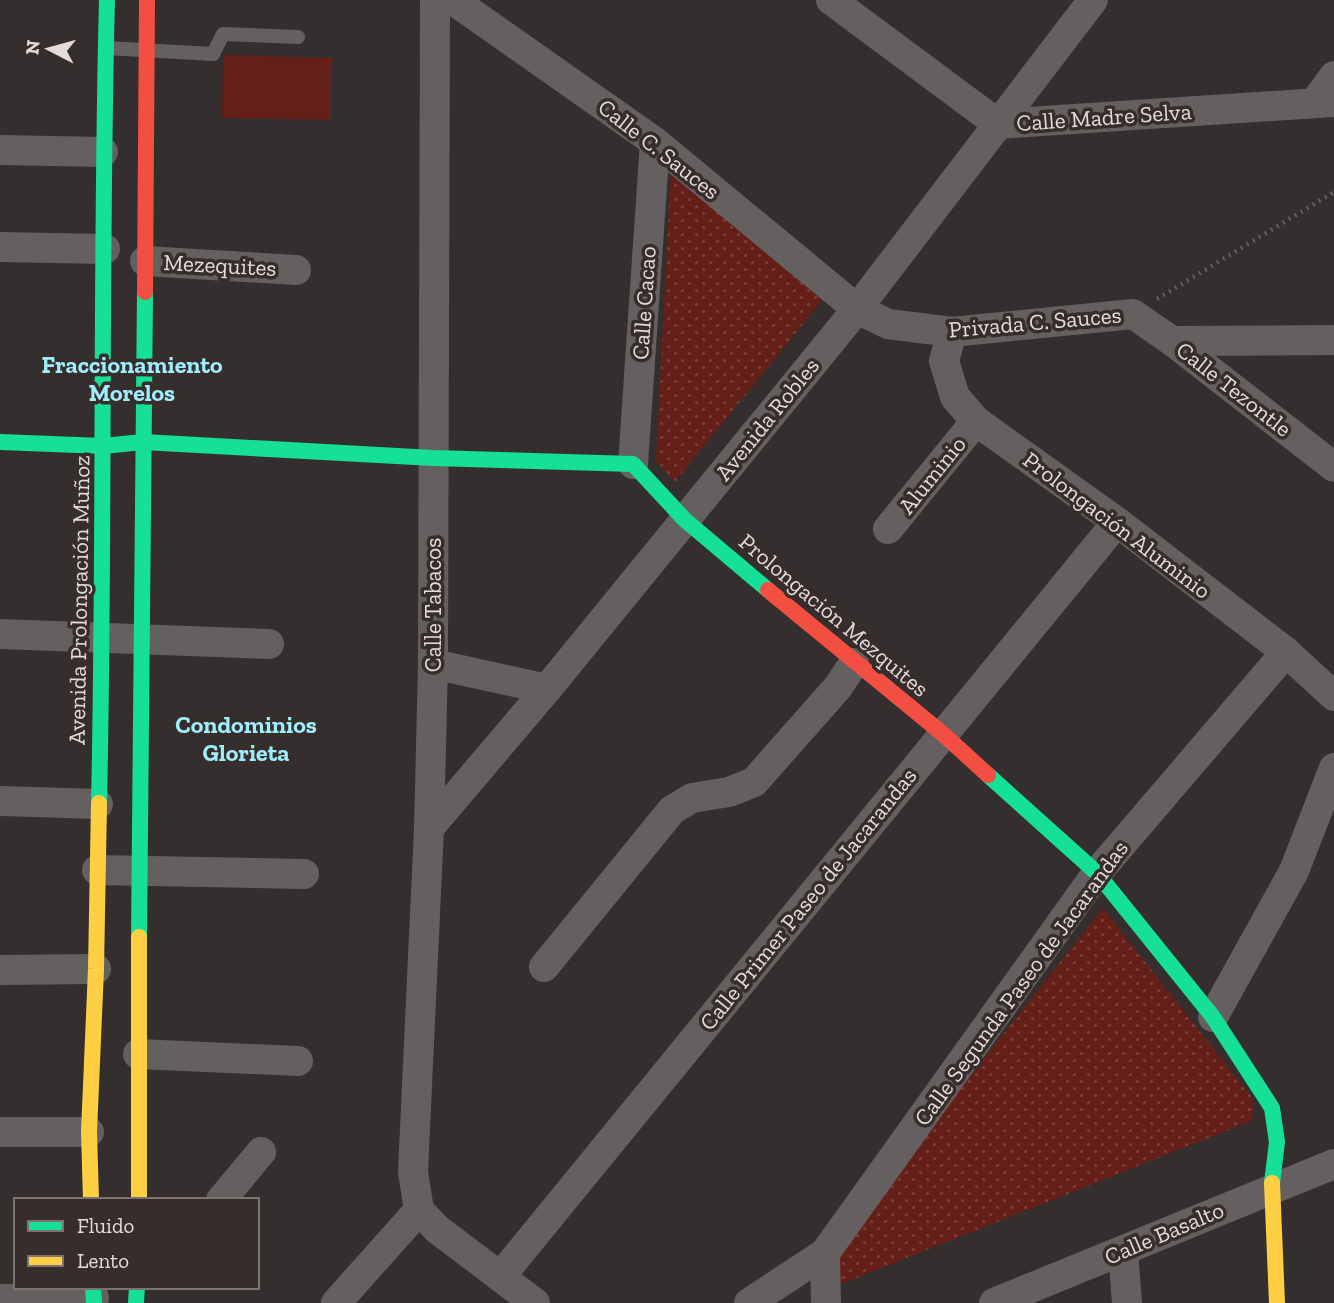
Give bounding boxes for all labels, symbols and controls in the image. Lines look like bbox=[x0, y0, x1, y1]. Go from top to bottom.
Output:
north arrow bbox=[14, 14, 84, 84]
text: N bbox=[20, 39, 45, 56]
street label: Calle C. Sauces bbox=[592, 93, 726, 205]
street label: Calle Madre Selva bbox=[1016, 97, 1192, 137]
street label: Calle Cacao bbox=[626, 245, 662, 361]
street label: Mezequites bbox=[163, 248, 277, 282]
street label: Privada C. Sauces bbox=[947, 300, 1123, 344]
street label: Calle Tezontle bbox=[1171, 335, 1297, 443]
district label: Fraccionamiento Morelos bbox=[41, 350, 223, 407]
street label: Avenida Robles bbox=[709, 352, 825, 486]
street label: Aluminio bbox=[892, 431, 972, 519]
street label: Prolongación Aluminio bbox=[1018, 445, 1216, 605]
street label: Avenida Prolongación Muñoz bbox=[62, 455, 96, 745]
street label: Prolongación Mezquites bbox=[733, 527, 935, 703]
street label: Calle Tabacos bbox=[419, 538, 447, 672]
district label: Condominios Glorieta bbox=[175, 710, 317, 767]
street label: Calle Primer Paseo de Jacarandas bbox=[693, 762, 923, 1036]
street label: Calle Segunda Paseo de Jacarandas bbox=[908, 835, 1134, 1131]
street label: Calle Basalto bbox=[1100, 1195, 1228, 1271]
legend bbox=[14, 1198, 259, 1289]
text: Fluido bbox=[77, 1213, 134, 1238]
text: Lento bbox=[77, 1248, 129, 1273]

